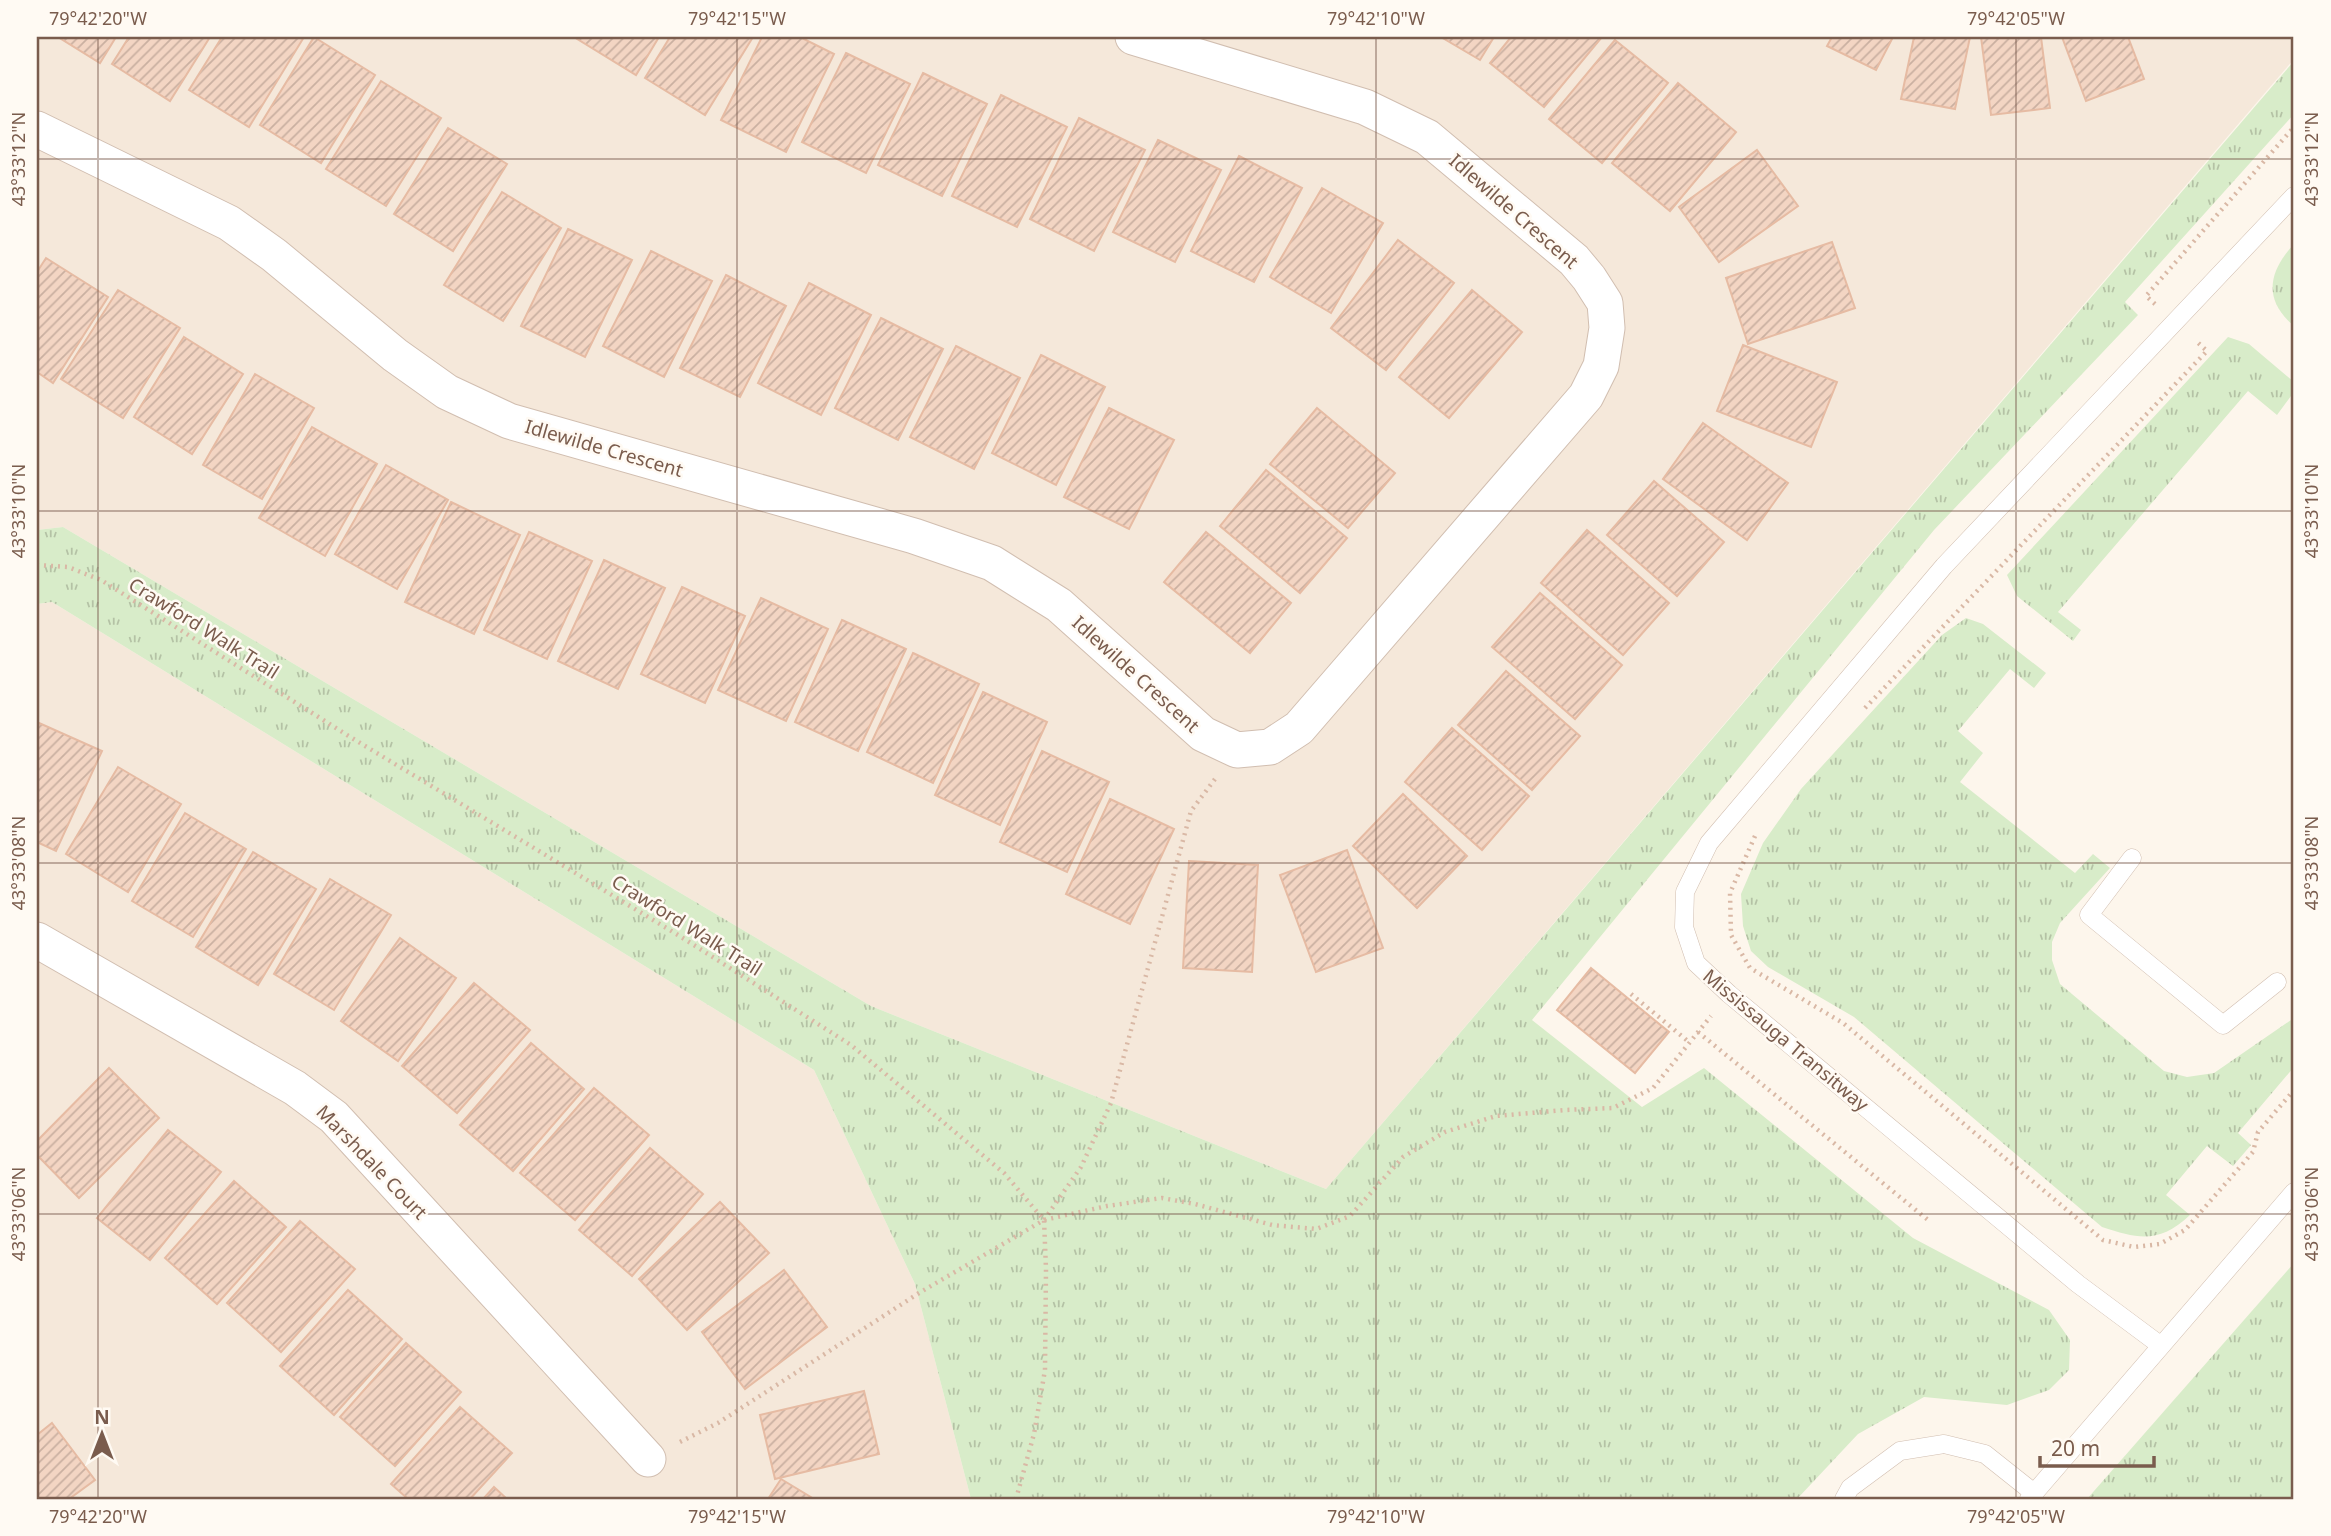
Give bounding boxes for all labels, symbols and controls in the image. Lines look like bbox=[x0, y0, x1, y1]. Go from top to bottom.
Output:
text: 79°42'20"W bbox=[49, 6, 147, 30]
text: 79°42'15"W bbox=[688, 6, 786, 30]
text: 79°42'10"W bbox=[1327, 6, 1425, 30]
text: 79°42'05"W bbox=[1967, 6, 2065, 30]
text: 43°33'12"N bbox=[6, 112, 30, 206]
text: 43°33'12"N bbox=[2299, 112, 2323, 206]
street label: Idlewilde Crescent bbox=[1444, 148, 1584, 274]
street label: Idlewilde Crescent bbox=[522, 413, 686, 483]
text: 43°33'10"N bbox=[6, 464, 30, 558]
text: 43°33'10"N bbox=[2299, 464, 2323, 558]
street label: Crawford Walk Trail bbox=[124, 571, 284, 685]
street label: Idlewilde Crescent bbox=[1067, 610, 1205, 738]
text: 43°33'08"N bbox=[6, 816, 30, 910]
text: 43°33'08"N bbox=[2299, 816, 2323, 910]
street label: Crawford Walk Trail bbox=[607, 868, 767, 982]
street label: Mississauga Transitway bbox=[1698, 963, 1875, 1117]
street label: Marshdale Court bbox=[311, 1099, 433, 1225]
text: 43°33'06"N bbox=[6, 1167, 30, 1261]
text: 43°33'06"N bbox=[2299, 1167, 2323, 1261]
north arrow bbox=[66, 1400, 136, 1470]
text: N bbox=[94, 1404, 110, 1430]
scale bar bbox=[2040, 1424, 2154, 1468]
text: 20 m bbox=[2051, 1434, 2100, 1462]
text: 79°42'20"W bbox=[49, 1504, 147, 1528]
text: 79°42'15"W bbox=[688, 1504, 786, 1528]
text: 79°42'10"W bbox=[1327, 1504, 1425, 1528]
text: 79°42'05"W bbox=[1967, 1504, 2065, 1528]

